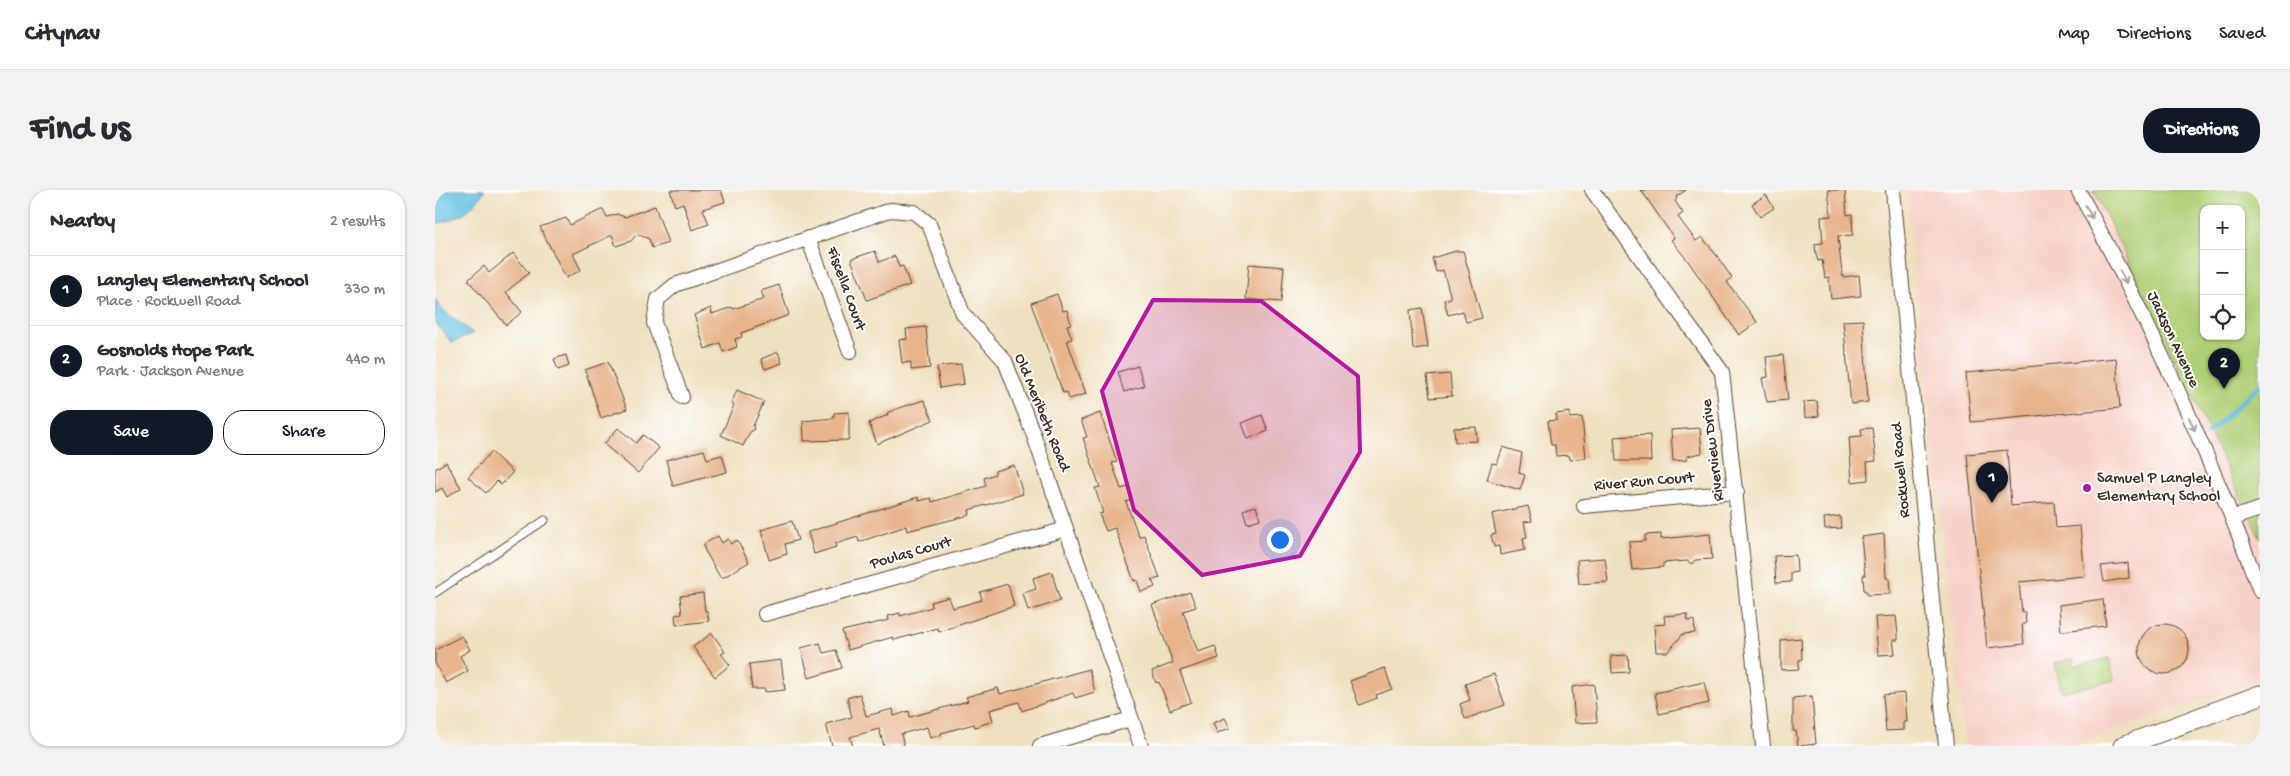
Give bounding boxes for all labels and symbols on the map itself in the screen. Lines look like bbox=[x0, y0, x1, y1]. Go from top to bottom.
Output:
one-way arrow bbox=[2085, 204, 2095, 218]
street label: Fiscella Court bbox=[821, 244, 869, 335]
one-way arrow bbox=[2119, 269, 2128, 284]
street label: Jackson Avenue bbox=[2141, 289, 2203, 392]
pin: 2 bbox=[2208, 348, 2240, 389]
street label: Old Meribeth Road bbox=[1009, 351, 1074, 476]
street label: Riverview Drive bbox=[1698, 397, 1730, 502]
one-way arrow bbox=[2188, 416, 2197, 431]
street label: Rockwell Road bbox=[1888, 420, 1916, 518]
pin: 1 bbox=[1976, 462, 2008, 503]
street label: River Run Court bbox=[1593, 469, 1696, 497]
place label: Samuel P Langley Elementary School bbox=[2097, 470, 2220, 507]
marker: Samuel P Langley Elementary School bbox=[2081, 482, 2093, 494]
your location bbox=[1267, 527, 1293, 553]
street label: Poulas Court bbox=[867, 533, 955, 575]

